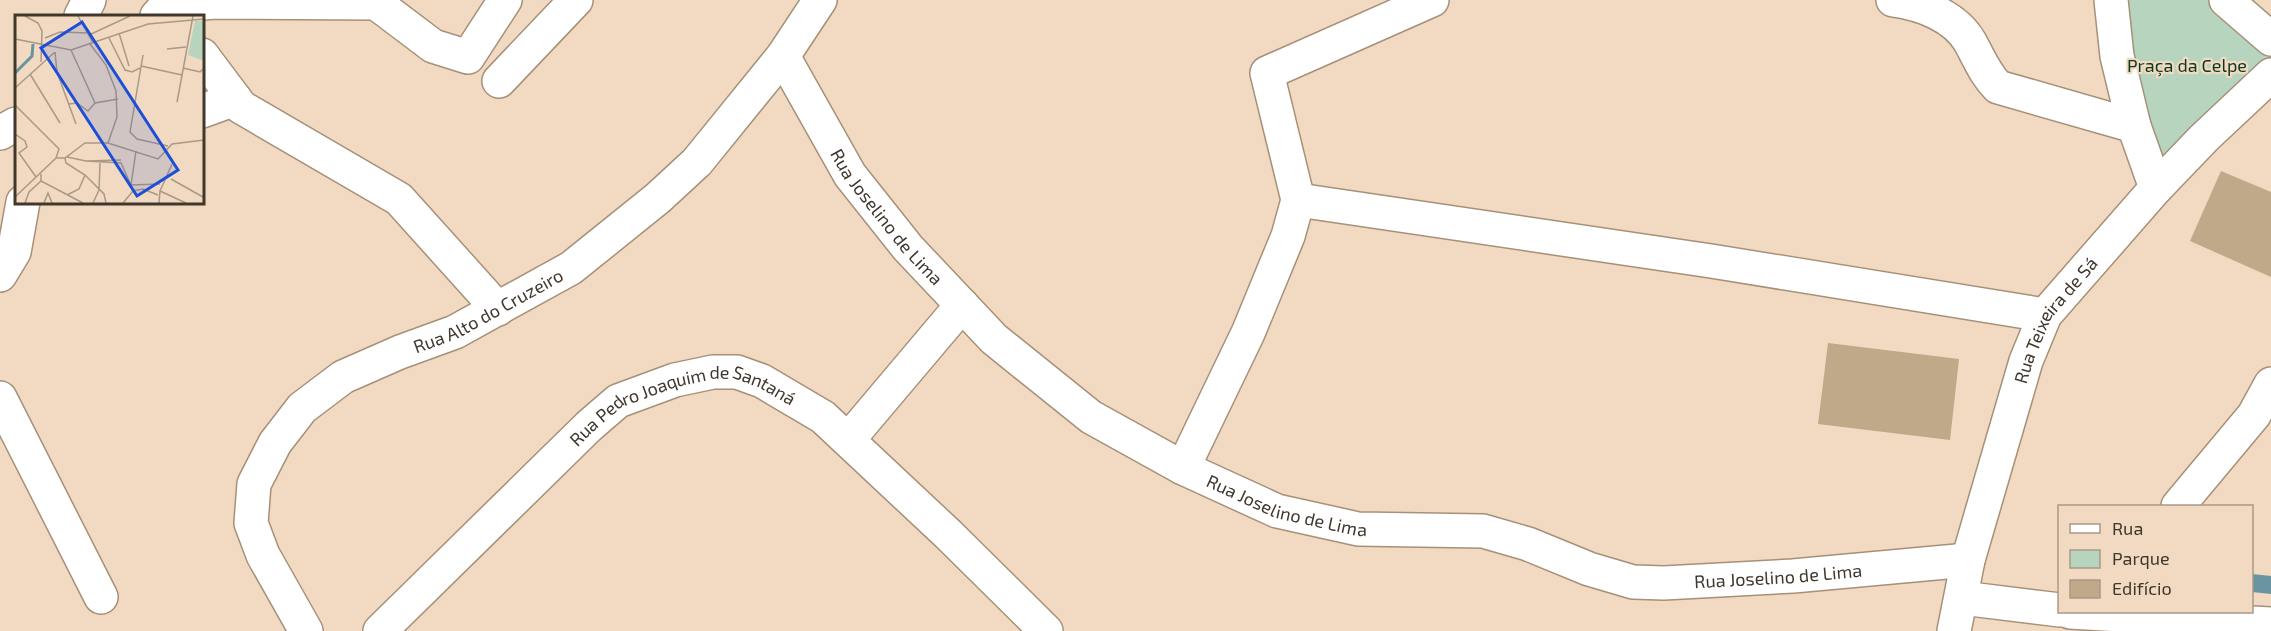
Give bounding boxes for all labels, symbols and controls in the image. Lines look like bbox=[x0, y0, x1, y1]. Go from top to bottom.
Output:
inset map bbox=[15, 15, 204, 204]
park label: Praça da Celpe bbox=[2127, 54, 2247, 77]
street label: Rua Joselino de Lima bbox=[826, 145, 948, 289]
street label: Rua Teixeira de Sá bbox=[2009, 252, 2102, 386]
street label: Rua Alto do Cruzeiro bbox=[410, 264, 567, 357]
street label: Rua Pedro Joaquim de Santaná bbox=[565, 360, 800, 450]
street label: Rua Joselino de Lima bbox=[1203, 469, 1367, 540]
legend bbox=[2058, 505, 2253, 613]
text: Rua bbox=[2112, 517, 2143, 539]
text: Parque bbox=[2112, 547, 2170, 569]
street label: Rua Joselino de Lima bbox=[1694, 559, 1863, 592]
text: Edifício bbox=[2112, 577, 2172, 599]

